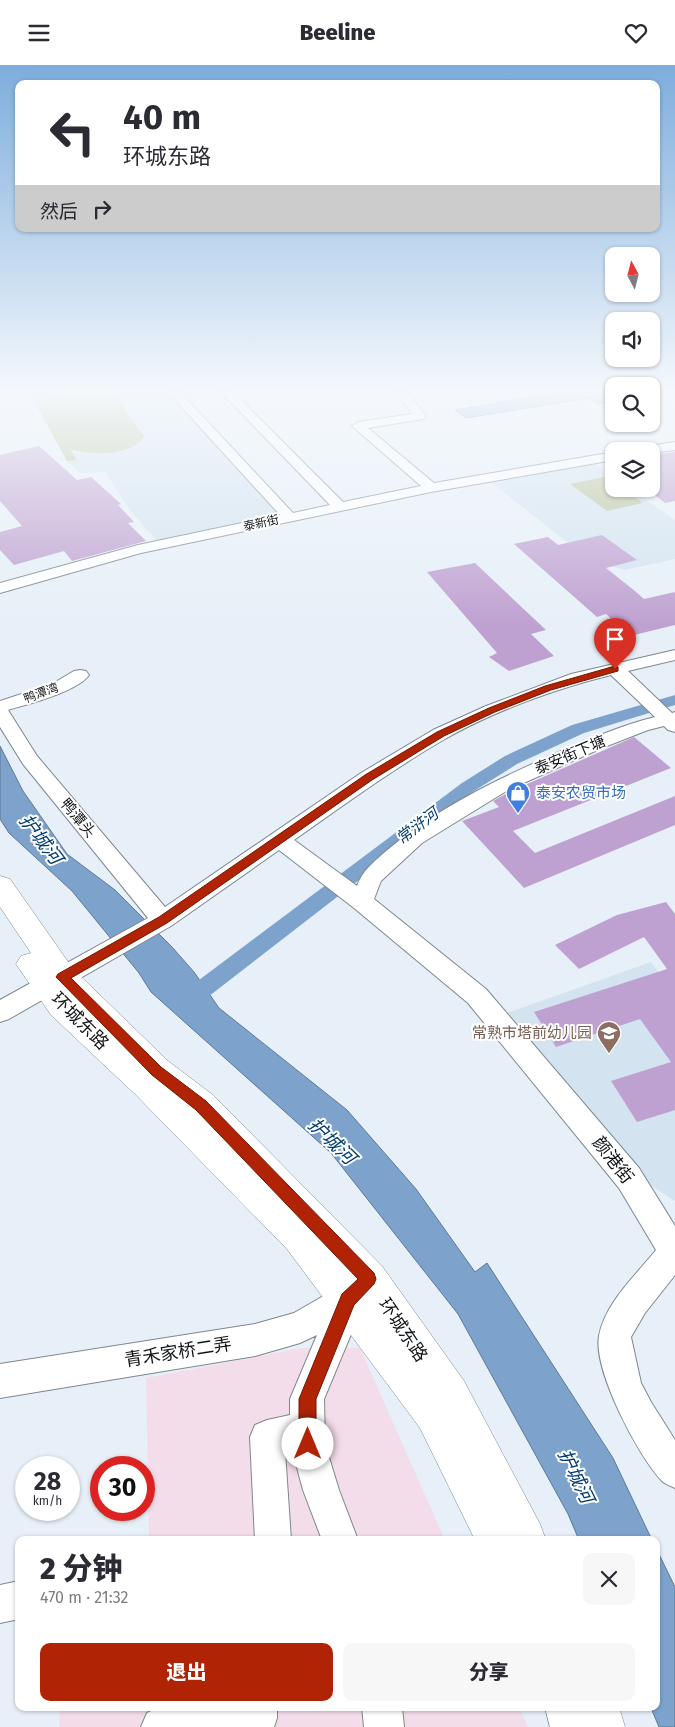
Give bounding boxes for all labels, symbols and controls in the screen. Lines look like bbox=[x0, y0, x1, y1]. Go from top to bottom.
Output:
icon: menu bbox=[25, 19, 53, 47]
text: Beeline bbox=[300, 19, 375, 46]
icon: heart bbox=[622, 19, 650, 47]
text: 40 m bbox=[123, 96, 201, 138]
icon: left bbox=[40, 100, 105, 165]
text: 环城东路 bbox=[123, 143, 211, 170]
icon: right bbox=[88, 195, 116, 223]
text: 然后 bbox=[40, 200, 78, 223]
north arrow bbox=[605, 247, 660, 303]
map controls bbox=[605, 247, 660, 497]
button: sound bbox=[605, 312, 660, 367]
button: search bbox=[605, 377, 660, 432]
button: layers bbox=[605, 442, 660, 497]
street label: 泰新街 bbox=[242, 512, 280, 534]
pin bbox=[594, 618, 636, 669]
icon: arrive bbox=[601, 625, 629, 653]
street label: 鸭潭湾 bbox=[22, 680, 60, 706]
street label: 泰安街下塘 bbox=[532, 732, 608, 778]
shop icon: 泰安农贸市场 bbox=[505, 780, 531, 814]
place label: 泰安农贸市场 bbox=[536, 784, 626, 802]
street label: 鸭潭头 bbox=[57, 795, 99, 841]
water label: 常浒河 bbox=[392, 802, 444, 848]
water label: 护城河 bbox=[15, 809, 70, 872]
street label: 环城东路 bbox=[47, 988, 113, 1054]
school or university icon: 常熟市塔前幼儿园 bbox=[596, 1020, 622, 1054]
place label: 常熟市塔前幼儿园 bbox=[472, 1024, 592, 1042]
water label: 护城河 bbox=[304, 1113, 363, 1172]
street label: 颜港街 bbox=[588, 1132, 638, 1188]
street label: 环城东路 bbox=[374, 1294, 432, 1366]
street label: 青禾家桥二弄 bbox=[123, 1333, 233, 1371]
position arrow bbox=[281, 1417, 333, 1469]
water label: 护城河 bbox=[553, 1445, 601, 1510]
speed limit sign: 30 bbox=[90, 1456, 155, 1521]
text: 28 bbox=[34, 1467, 61, 1497]
text: km/h bbox=[33, 1494, 62, 1508]
text: 2 分钟 bbox=[40, 1551, 123, 1587]
button: close bbox=[583, 1553, 635, 1605]
text: 470 m · 21:32 bbox=[40, 1588, 128, 1607]
button: 退出 bbox=[40, 1643, 333, 1701]
button: 分享 bbox=[343, 1643, 635, 1701]

